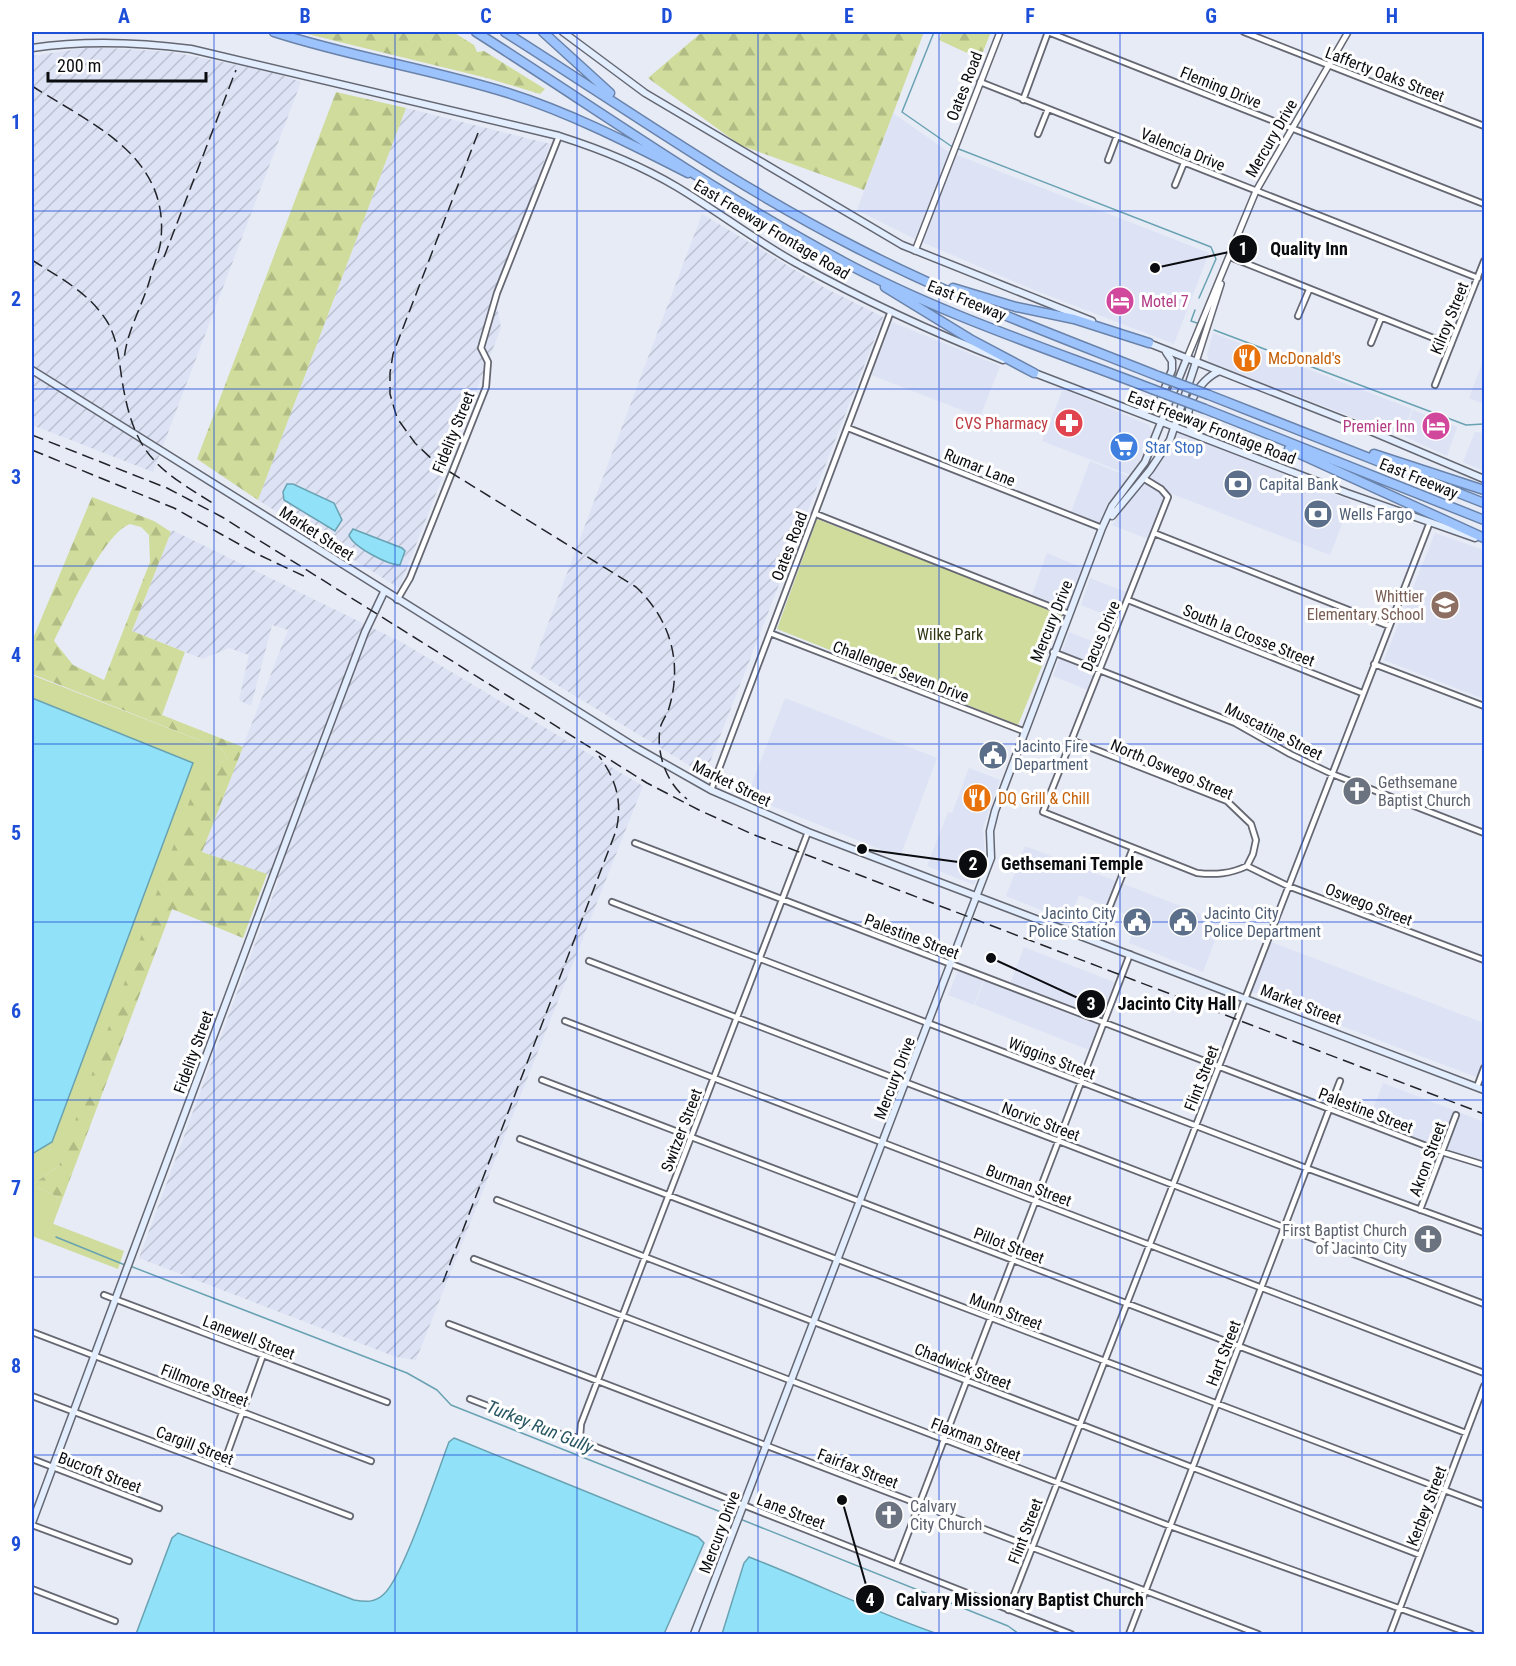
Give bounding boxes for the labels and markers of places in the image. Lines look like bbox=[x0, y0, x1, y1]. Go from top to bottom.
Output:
callout: Quality Inn bbox=[1228, 231, 1360, 267]
hotel icon: Motel 7 bbox=[1104, 285, 1136, 317]
place label: Motel 7 bbox=[1141, 292, 1189, 311]
restaurant icon: McDonald's bbox=[1231, 342, 1263, 374]
place label: McDonald's bbox=[1268, 349, 1341, 368]
pharmacy icon: CVS Pharmacy bbox=[1053, 407, 1085, 439]
hotel icon: Premier Inn bbox=[1420, 410, 1452, 442]
place label: CVS Pharmacy bbox=[955, 414, 1048, 433]
place label: Premier Inn bbox=[1343, 417, 1415, 436]
supermarket icon: Star Stop bbox=[1108, 431, 1140, 463]
place label: Star Stop bbox=[1145, 438, 1203, 457]
bank icon: Capital Bank bbox=[1222, 468, 1254, 500]
place label: Capital Bank bbox=[1259, 475, 1339, 494]
bank icon: Wells Fargo bbox=[1302, 498, 1334, 530]
place label: Wells Fargo bbox=[1339, 505, 1413, 524]
place label: Whittier Elementary School bbox=[1307, 587, 1424, 624]
school or university icon: Whittier Elementary School bbox=[1429, 589, 1461, 621]
place label: Jacinto Fire Department bbox=[1014, 737, 1088, 774]
public building icon: Jacinto Fire Department bbox=[977, 739, 1009, 771]
place label: Gethsemane Baptist Church bbox=[1378, 773, 1471, 810]
church icon: Gethsemane Baptist Church bbox=[1341, 775, 1373, 807]
restaurant icon: DQ Grill & Chill bbox=[961, 782, 993, 814]
place label: DQ Grill & Chill bbox=[998, 789, 1090, 808]
callout: Gethsemani Temple bbox=[958, 846, 1155, 882]
place label: Jacinto City Police Station bbox=[1028, 904, 1116, 941]
place label: Jacinto City Police Department bbox=[1204, 904, 1321, 941]
public building icon: Jacinto City Police Station bbox=[1121, 906, 1153, 938]
public building icon: Jacinto City Police Department bbox=[1167, 906, 1199, 938]
callout: Jacinto City Hall bbox=[1076, 986, 1249, 1022]
place label: First Baptist Church of Jacinto City bbox=[1282, 1221, 1407, 1258]
church icon: First Baptist Church of Jacinto City bbox=[1412, 1223, 1444, 1255]
place label: Calvary City Church bbox=[910, 1497, 982, 1534]
church icon: Calvary City Church bbox=[873, 1499, 905, 1531]
callout: Calvary Missionary Baptist Church bbox=[855, 1581, 1156, 1617]

